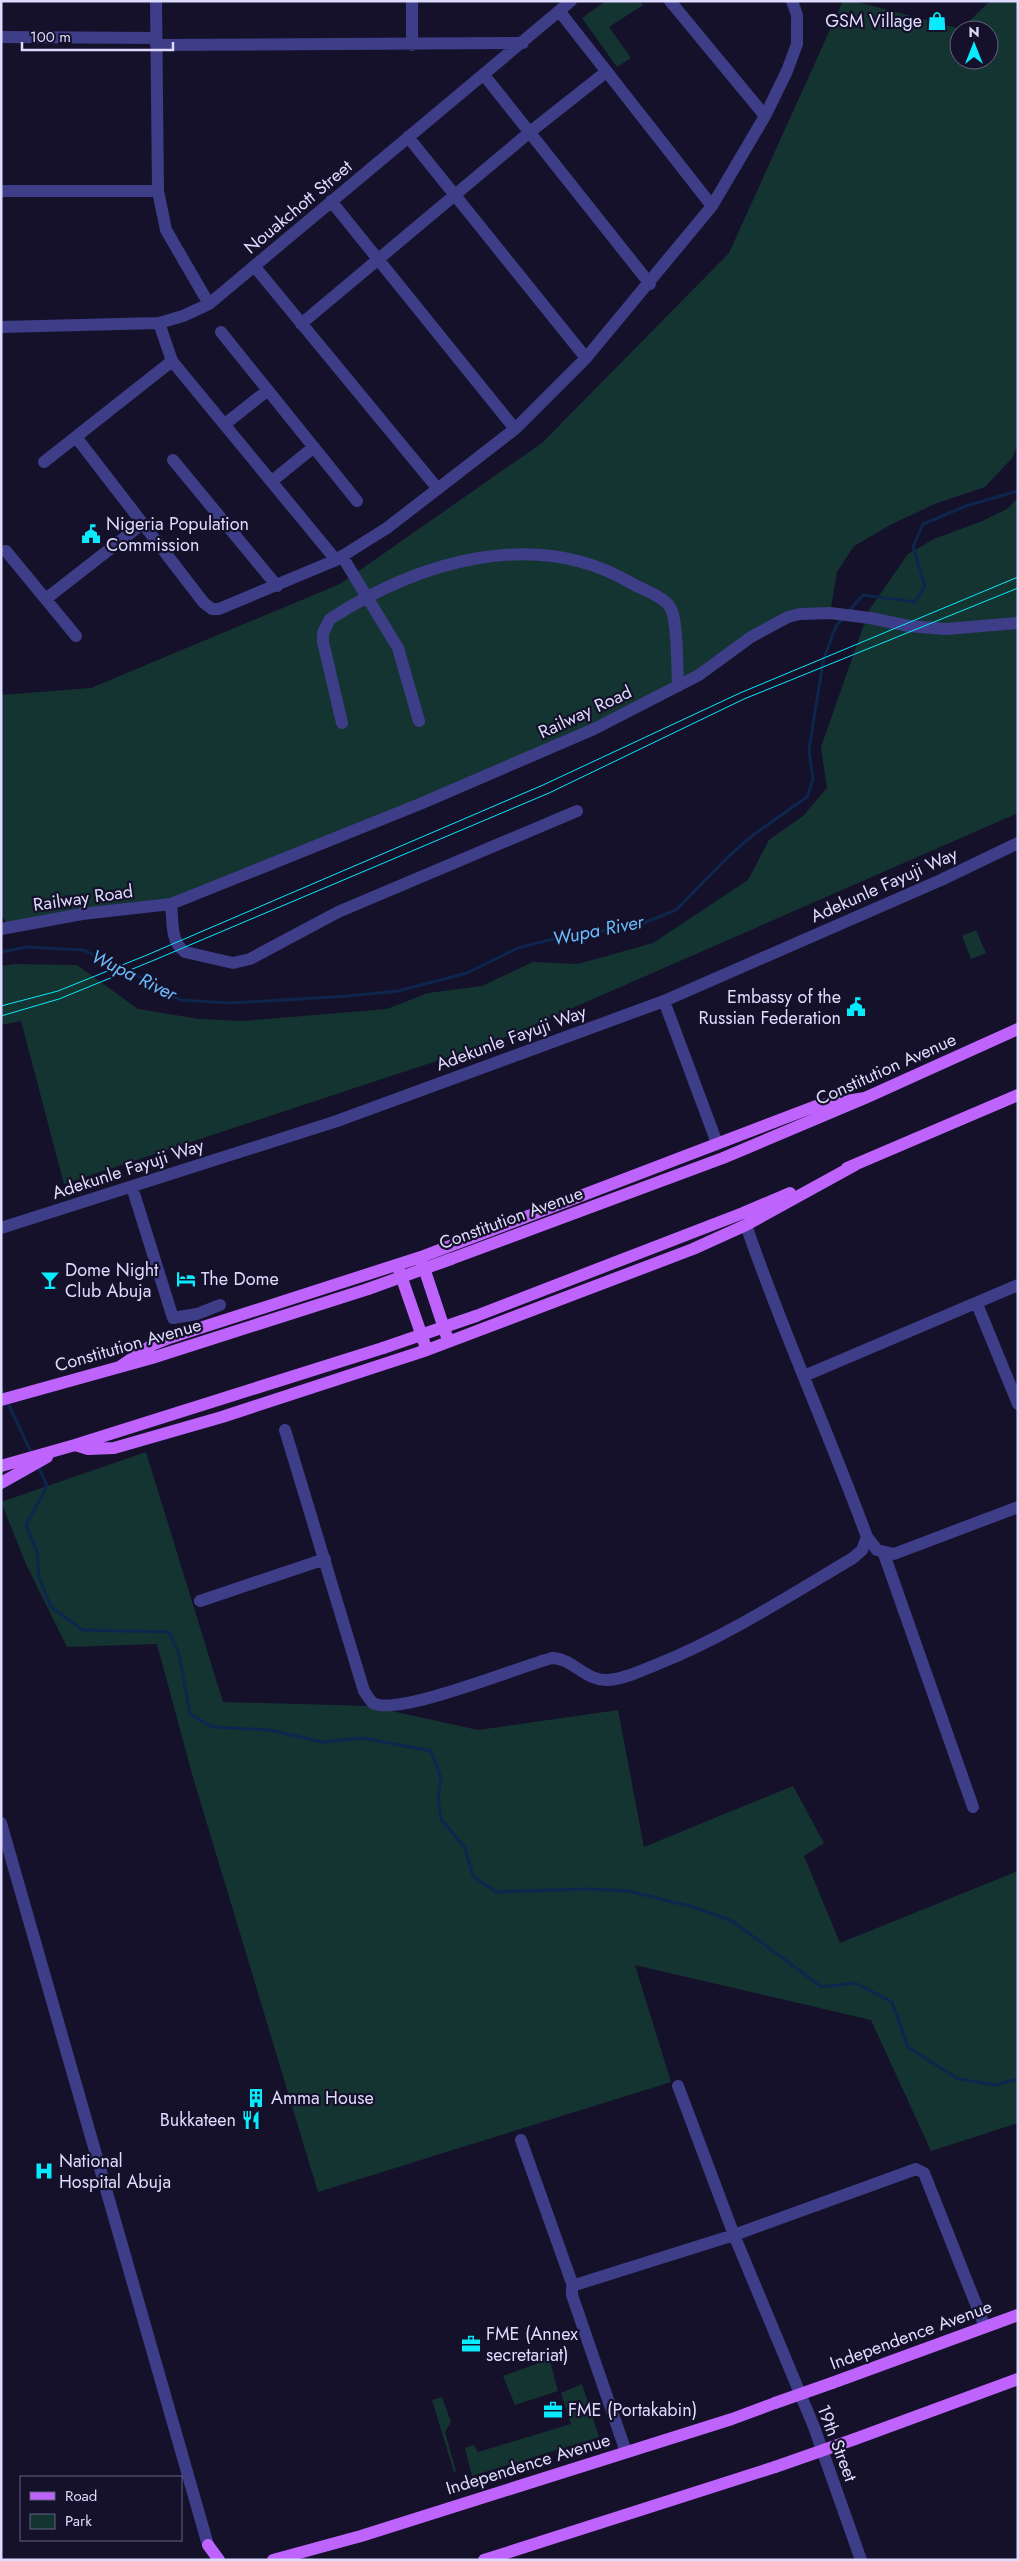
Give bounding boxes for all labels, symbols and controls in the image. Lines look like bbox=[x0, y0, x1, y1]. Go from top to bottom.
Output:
place label: GSM Village bbox=[825, 8, 922, 34]
shop icon: GSM Village bbox=[926, 10, 948, 32]
scale bar bbox=[22, 20, 174, 52]
north arrow bbox=[949, 20, 999, 70]
text: N bbox=[968, 22, 980, 42]
text: 100 m bbox=[30, 26, 71, 48]
street label: Nouakchott Street bbox=[238, 153, 358, 260]
place label: Nigeria Population Commission bbox=[106, 511, 249, 558]
public building icon: Nigeria Population Commission bbox=[80, 523, 102, 545]
street label: Railway Road bbox=[534, 679, 636, 745]
street label: Adekunle Fayuji Way bbox=[806, 841, 962, 929]
street label: Railway Road bbox=[31, 878, 135, 918]
water label: Wupa River bbox=[550, 908, 647, 952]
water label: Wupa River bbox=[87, 943, 183, 1008]
place label: Embassy of the Russian Federation bbox=[698, 984, 841, 1031]
public building icon: Embassy of the Russian Federation bbox=[845, 996, 867, 1018]
street label: Adekunle Fayuji Way bbox=[432, 999, 590, 1077]
street label: Constitution Avenue bbox=[812, 1026, 960, 1112]
street label: Adekunle Fayuji Way bbox=[49, 1132, 207, 1206]
street label: Constitution Avenue bbox=[435, 1180, 587, 1256]
place label: Dome Night Club Abuja bbox=[65, 1257, 159, 1304]
place label: The Dome bbox=[201, 1266, 279, 1292]
hotel icon: The Dome bbox=[175, 1268, 197, 1290]
bar icon: Dome Night Club Abuja bbox=[39, 1269, 61, 1291]
street label: Constitution Avenue bbox=[52, 1312, 204, 1378]
place label: Amma House bbox=[271, 2085, 374, 2111]
building icon: Amma House bbox=[245, 2087, 267, 2109]
place label: Bukkateen bbox=[160, 2107, 236, 2133]
restaurant icon: Bukkateen bbox=[240, 2109, 262, 2131]
place label: National Hospital Abuja bbox=[59, 2148, 171, 2195]
hospital icon: National Hospital Abuja bbox=[33, 2160, 55, 2182]
street label: Independence Avenue bbox=[826, 2294, 996, 2376]
place label: FME (Annex secretariat) bbox=[486, 2321, 578, 2368]
office icon: FME (Annex secretariat) bbox=[460, 2333, 482, 2355]
place label: FME (Portakabin) bbox=[568, 2397, 697, 2423]
office icon: FME (Portakabin) bbox=[542, 2399, 564, 2421]
street label: 19th Street bbox=[810, 2401, 864, 2486]
street label: Independence Avenue bbox=[443, 2427, 613, 2501]
legend bbox=[20, 2476, 182, 2541]
text: Road bbox=[65, 2485, 97, 2507]
text: Park bbox=[65, 2510, 92, 2532]

